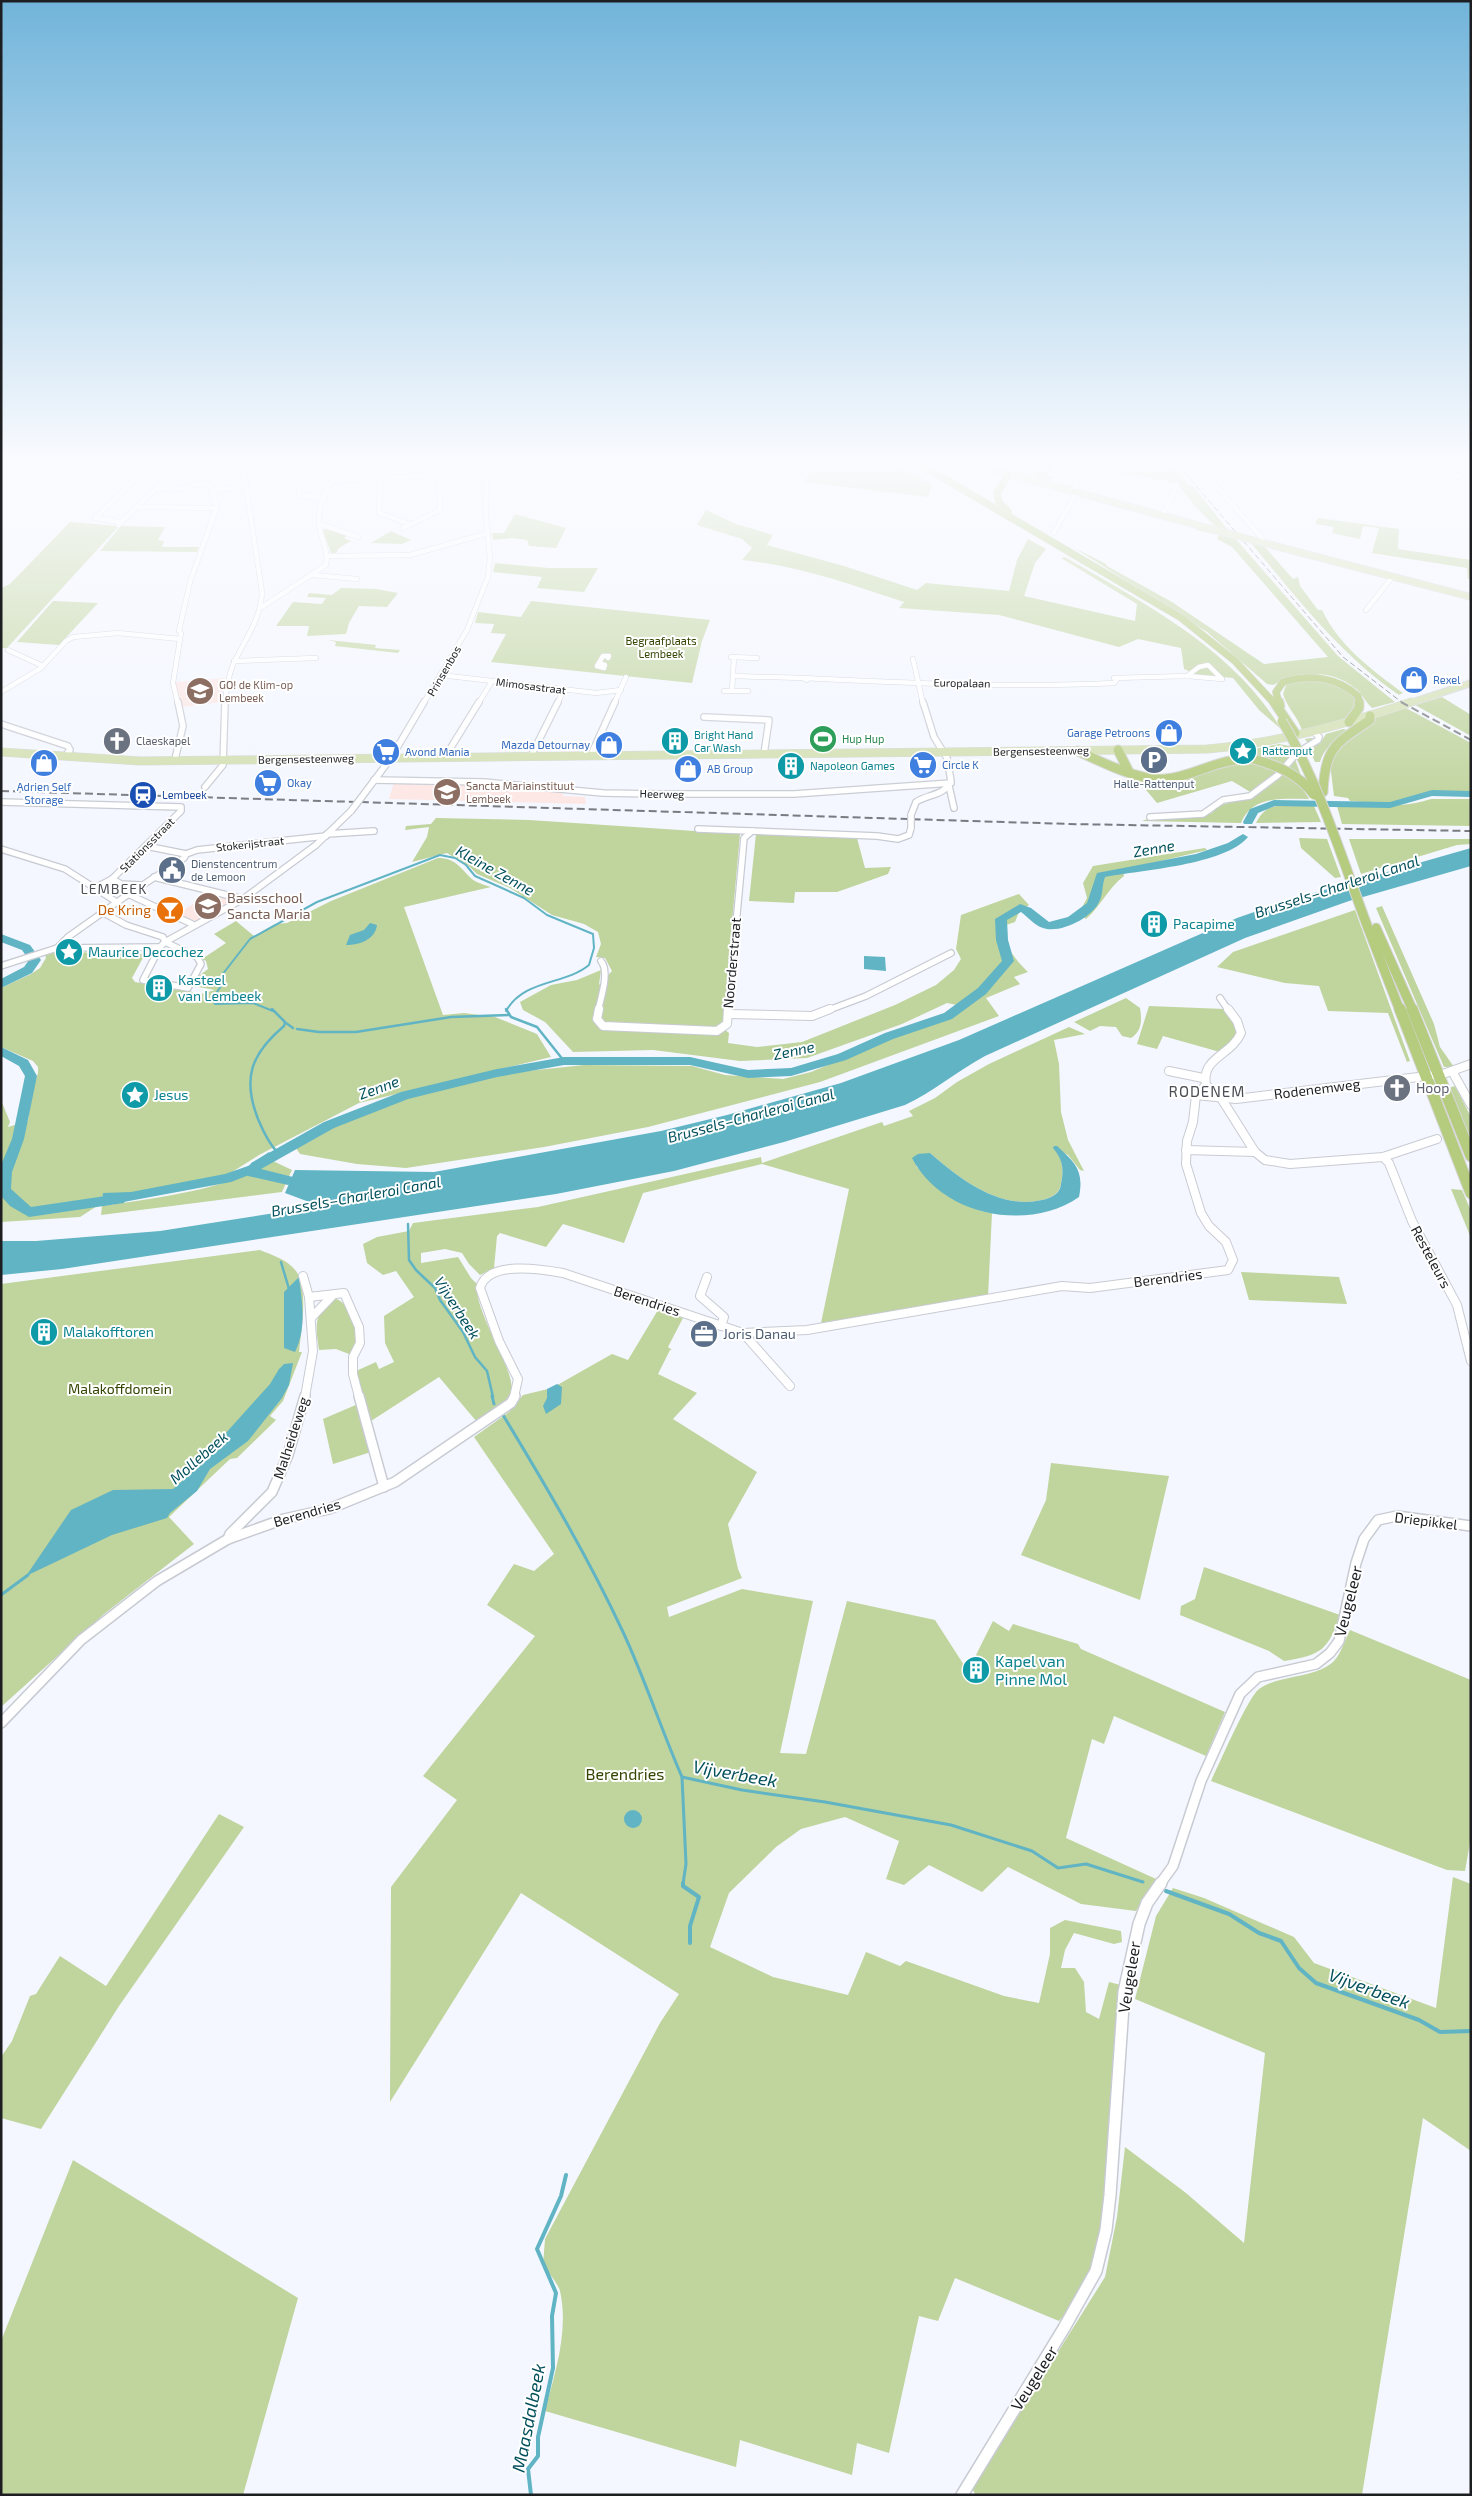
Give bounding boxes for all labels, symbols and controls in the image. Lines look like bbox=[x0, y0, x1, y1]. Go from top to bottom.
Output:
park label: Begraafplaats Lembeek bbox=[625, 634, 697, 660]
street label: Prinsenbos bbox=[424, 643, 463, 698]
shop icon: Rexel bbox=[1399, 665, 1429, 695]
place label: Rexel bbox=[1433, 673, 1461, 686]
street label: Mimosastraat bbox=[495, 675, 567, 696]
school or university icon: GO! de Klim-op Lembeek bbox=[185, 676, 215, 706]
street label: Europalaan bbox=[933, 676, 991, 689]
place label: GO! de Klim-op Lembeek bbox=[219, 678, 293, 704]
shop icon: Garage Petroons bbox=[1154, 718, 1184, 748]
sports icon: Hup Hup bbox=[808, 724, 838, 754]
church icon: Claeskapel bbox=[102, 726, 132, 756]
building icon: Bright Hand Car Wash bbox=[660, 726, 690, 756]
place label: Garage Petroons bbox=[1067, 726, 1150, 739]
place label: Bright Hand Car Wash bbox=[694, 728, 753, 754]
shop icon: Mazda Detournay bbox=[594, 730, 624, 760]
place label: Hup Hup bbox=[842, 732, 884, 745]
place label: Claeskapel bbox=[136, 734, 191, 747]
place icon: Rattenput bbox=[1228, 736, 1258, 766]
supermarket icon: Avond Mania bbox=[371, 737, 401, 767]
place label: Mazda Detournay bbox=[501, 738, 590, 751]
street label: Bergensesteenweg bbox=[993, 743, 1089, 758]
place label: Rattenput bbox=[1262, 744, 1312, 757]
place label: Avond Mania bbox=[405, 745, 470, 758]
parking icon: Halle-Rattenput bbox=[1139, 745, 1169, 775]
shop icon: Adrien Self Storage bbox=[29, 748, 59, 778]
supermarket icon: Circle K bbox=[908, 750, 938, 780]
street label: Bergensesteenweg bbox=[258, 751, 354, 766]
building icon: Napoleon Games bbox=[776, 751, 806, 781]
shop icon: AB Group bbox=[673, 754, 703, 784]
place label: Circle K bbox=[942, 758, 979, 771]
place label: Napoleon Games bbox=[810, 759, 895, 772]
place label: AB Group bbox=[707, 762, 753, 775]
supermarket icon: Okay bbox=[253, 768, 283, 798]
place label: Okay bbox=[287, 776, 312, 789]
school or university icon: Sancta Mariainstituut Lembeek bbox=[432, 777, 462, 807]
place label: Halle-Rattenput bbox=[1113, 777, 1195, 790]
place label: Sancta Mariainstituut Lembeek bbox=[466, 779, 574, 805]
place label: Adrien Self Storage bbox=[17, 780, 72, 806]
station icon: Lembeek bbox=[128, 780, 158, 810]
street label: Heerweg bbox=[640, 787, 684, 800]
place label: Lembeek bbox=[162, 788, 207, 801]
street label: Stationsstraat bbox=[117, 815, 177, 875]
street label: Stokerijstraat bbox=[215, 833, 285, 855]
water label: Zenne bbox=[1132, 836, 1176, 861]
water label: Kleine Zenne bbox=[453, 841, 538, 899]
water label: Brussels–Charleroi Canal bbox=[1252, 851, 1421, 921]
public building icon: Dienstencentrum de Lemoon bbox=[157, 855, 187, 885]
place label: Dienstencentrum de Lemoon bbox=[191, 857, 278, 883]
district label: LEMBEEK bbox=[81, 880, 147, 897]
place label: Basisschool Sancta Maria bbox=[227, 889, 310, 922]
school or university icon: Basisschool Sancta Maria bbox=[193, 891, 223, 921]
bar icon: De Kring bbox=[155, 895, 185, 925]
place label: De Kring bbox=[98, 901, 151, 918]
building icon: Pacapime bbox=[1139, 909, 1169, 939]
place label: Pacapime bbox=[1173, 915, 1235, 932]
street label: Noorderstraat bbox=[719, 917, 744, 1009]
place icon: Maurice Decochez bbox=[54, 937, 84, 967]
place label: Maurice Decochez bbox=[88, 943, 204, 960]
place label: Kasteel van Lembeek bbox=[178, 971, 261, 1004]
building icon: Kasteel van Lembeek bbox=[144, 973, 174, 1003]
water label: Zenne bbox=[771, 1037, 816, 1063]
water label: Zenne bbox=[356, 1071, 401, 1103]
church icon: Hoop bbox=[1382, 1073, 1412, 1103]
street label: Rodenemweg bbox=[1273, 1075, 1361, 1102]
place label: Hoop bbox=[1416, 1079, 1449, 1096]
place icon: Jesus bbox=[120, 1080, 150, 1110]
district label: RODENEM bbox=[1169, 1082, 1245, 1100]
water label: Brussels–Charleroi Canal bbox=[665, 1084, 836, 1146]
place label: Jesus bbox=[154, 1086, 188, 1103]
water label: Brussels–Charleroi Canal bbox=[270, 1172, 442, 1220]
street label: Resteleurs bbox=[1408, 1223, 1455, 1291]
street label: Berendries bbox=[1133, 1265, 1203, 1290]
water label: Vijverbeek bbox=[430, 1273, 485, 1343]
street label: Berendries bbox=[612, 1282, 683, 1319]
building icon: Malakofftoren bbox=[29, 1317, 59, 1347]
office icon: Joris Danau bbox=[689, 1319, 719, 1349]
place label: Malakofftoren bbox=[63, 1323, 154, 1340]
place label: Joris Danau bbox=[723, 1325, 796, 1342]
park label: Malakoffdomein bbox=[68, 1380, 172, 1397]
street label: Malheideweg bbox=[269, 1394, 312, 1481]
water label: Mollebeek bbox=[166, 1427, 231, 1487]
street label: Berendries bbox=[271, 1495, 342, 1530]
street label: Driepikkel bbox=[1394, 1508, 1459, 1533]
street label: Veugeleer bbox=[1330, 1563, 1366, 1638]
place label: Kapel van Pinne Mol bbox=[995, 1651, 1067, 1688]
building icon: Kapel van Pinne Mol bbox=[961, 1655, 991, 1685]
water label: Vijverbeek bbox=[691, 1755, 779, 1791]
park label: Berendries bbox=[586, 1764, 664, 1783]
street label: Veugeleer bbox=[1113, 1939, 1144, 2014]
water label: Vijverbeek bbox=[1326, 1963, 1413, 2013]
street label: Veugeleer bbox=[1006, 2341, 1061, 2414]
water label: Maasdalbeek bbox=[507, 2362, 549, 2474]

